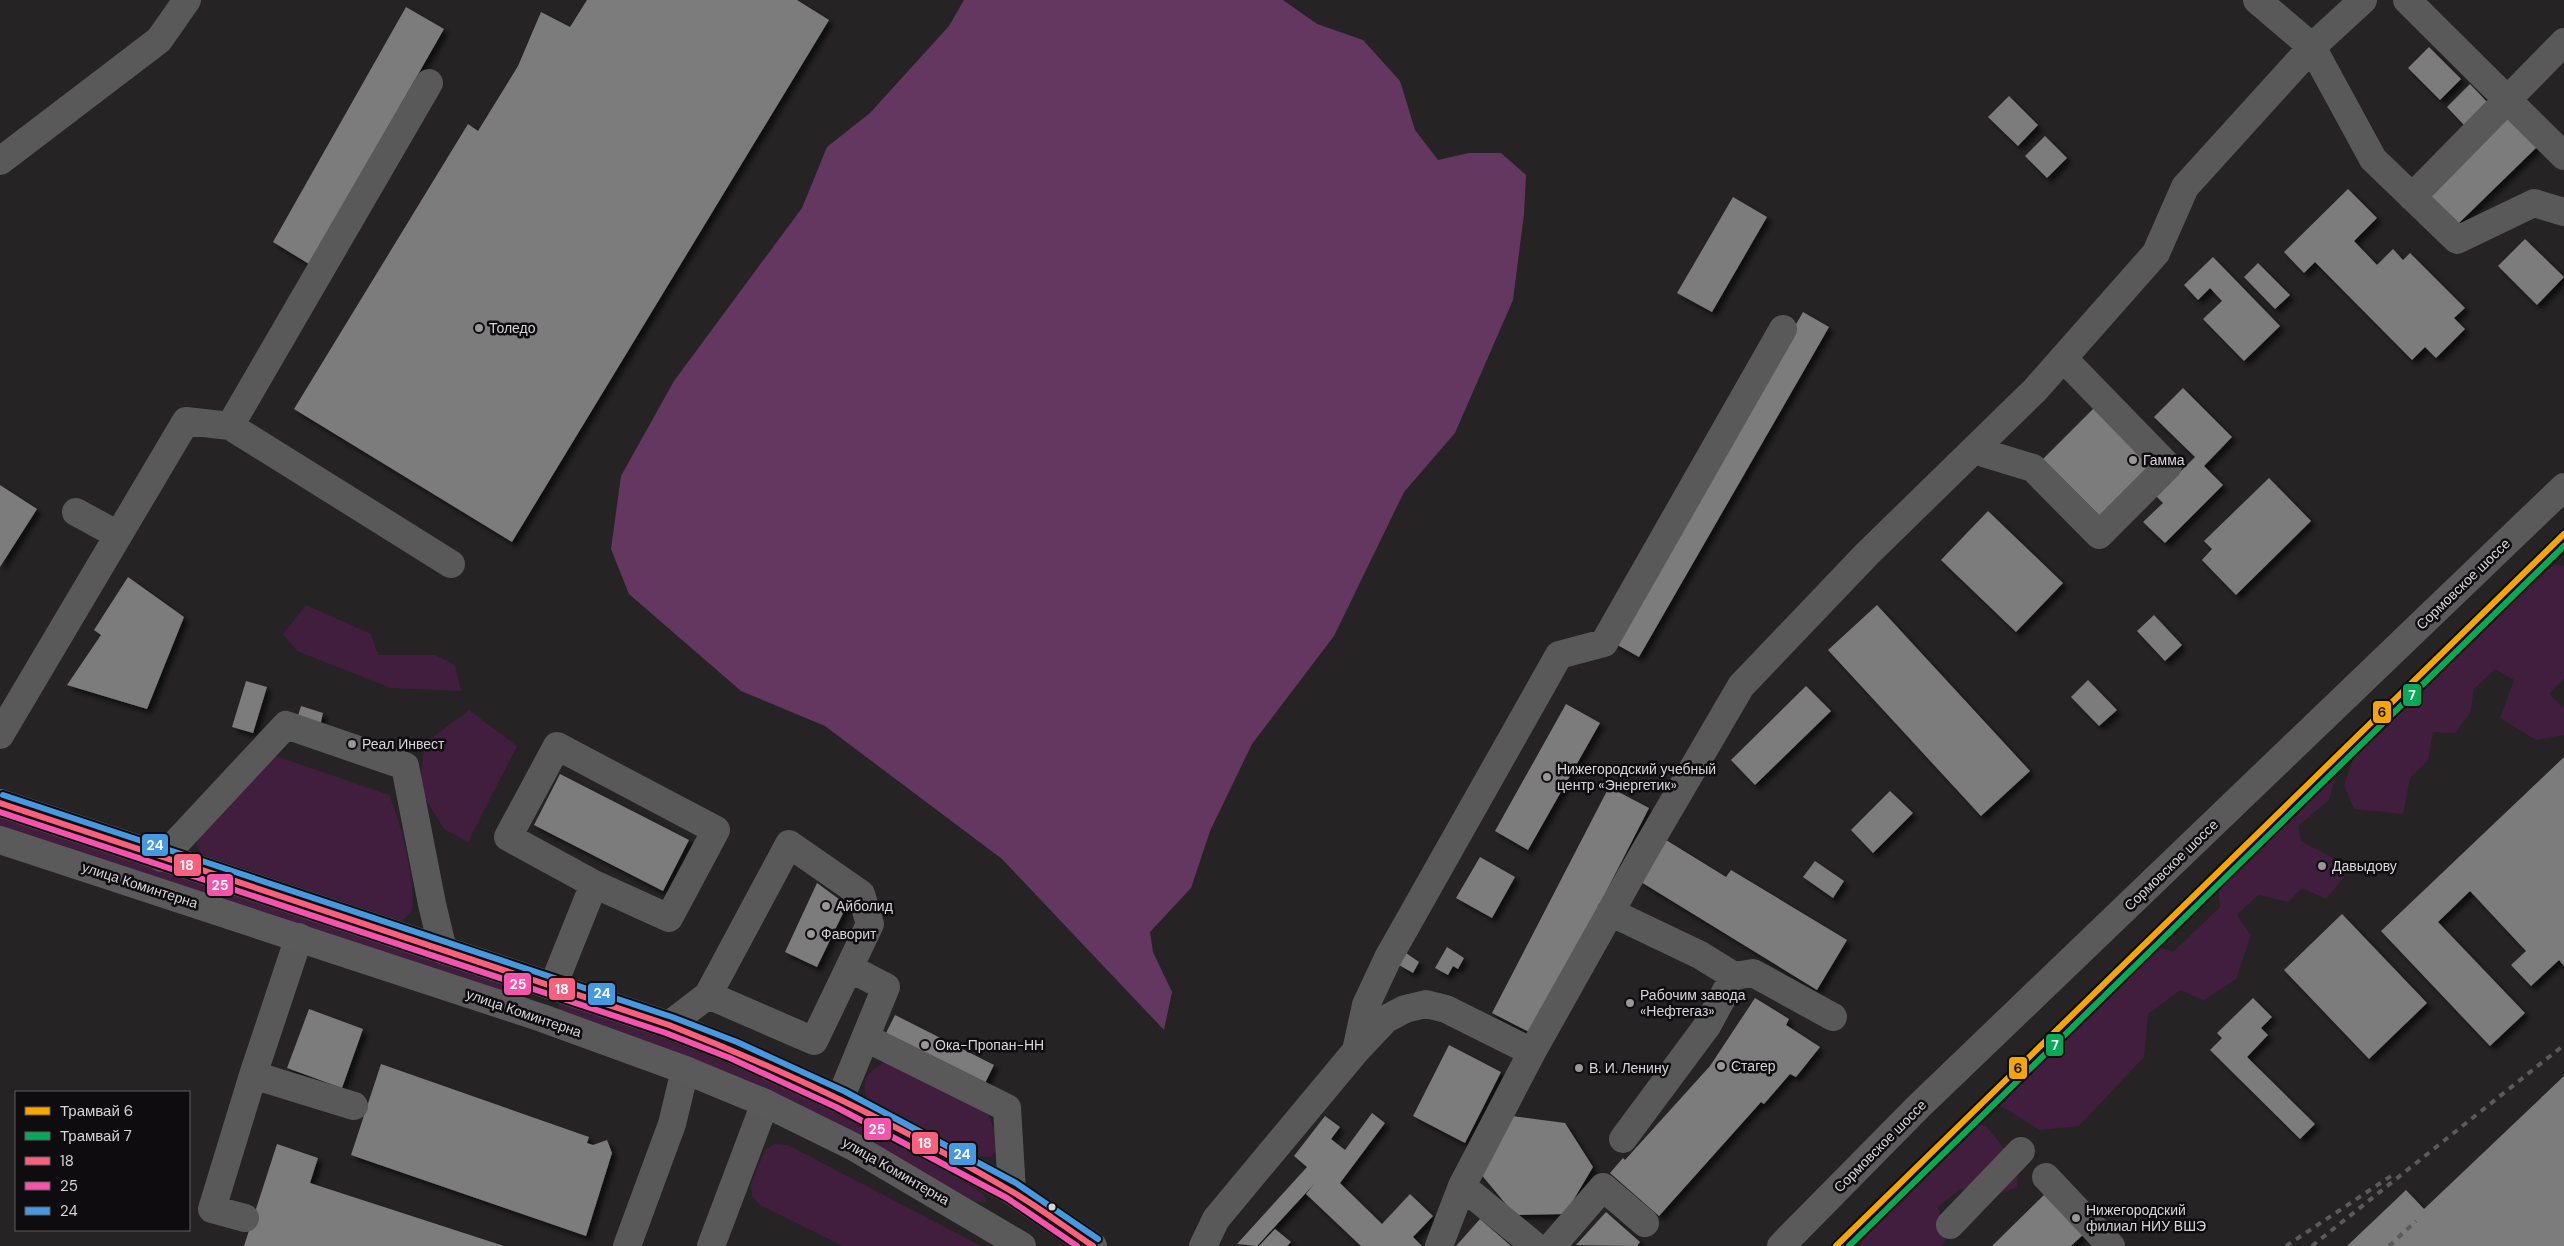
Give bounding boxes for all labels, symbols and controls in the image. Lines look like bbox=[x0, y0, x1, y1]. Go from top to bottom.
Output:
place label: Толедо bbox=[489, 319, 536, 337]
marker: Толедо bbox=[473, 322, 485, 334]
place label: Гамма bbox=[2143, 451, 2185, 469]
marker: Гамма bbox=[2127, 454, 2139, 466]
street label: Сормовское шоссе bbox=[2412, 534, 2514, 633]
line badge: 7 bbox=[2402, 683, 2422, 707]
text: 7 bbox=[2408, 686, 2416, 704]
line badge: 6 bbox=[2372, 700, 2392, 724]
text: 6 bbox=[2378, 703, 2387, 721]
place label: Реал Инвест bbox=[362, 735, 445, 753]
marker: Реал Инвест bbox=[346, 738, 358, 750]
place label: Нижегородский учебный центр «Энергетик» bbox=[1557, 760, 1716, 794]
marker: Нижегородский учебный центр «Энергетик» bbox=[1541, 771, 1553, 783]
street label: Сормовское шоссе bbox=[2120, 815, 2222, 914]
line badge: 24 bbox=[141, 833, 169, 857]
text: 24 bbox=[146, 836, 164, 854]
line badge: 18 bbox=[173, 853, 202, 877]
text: 18 bbox=[180, 856, 194, 874]
place label: Давыдову bbox=[2332, 857, 2397, 875]
street label: улица Коминтерна bbox=[80, 858, 200, 912]
marker: Давыдову bbox=[2316, 860, 2328, 872]
line badge: 25 bbox=[206, 873, 234, 897]
text: 25 bbox=[212, 876, 228, 894]
place label: Айболид bbox=[836, 897, 893, 915]
marker: Айболид bbox=[820, 900, 832, 912]
place label: Фаворит bbox=[821, 925, 877, 943]
marker: Фаворит bbox=[805, 928, 817, 940]
line badge: 25 bbox=[503, 972, 532, 996]
text: 25 bbox=[510, 975, 526, 993]
line badge: 18 bbox=[548, 977, 576, 1001]
text: 18 bbox=[555, 980, 569, 998]
line badge: 24 bbox=[587, 982, 616, 1006]
text: 24 bbox=[593, 984, 611, 1002]
street label: улица Коминтерна bbox=[464, 985, 584, 1041]
place label: Рабочим завода «Нефтегаз» bbox=[1640, 986, 1746, 1020]
marker: Рабочим завода «Нефтегаз» bbox=[1624, 997, 1636, 1009]
line badge: 7 bbox=[2045, 1033, 2064, 1057]
place label: Ока-Пропан-НН bbox=[935, 1036, 1044, 1054]
text: 7 bbox=[2051, 1036, 2059, 1054]
marker: Ока-Пропан-НН bbox=[919, 1039, 931, 1051]
line badge: 6 bbox=[2008, 1056, 2028, 1080]
place label: Стагер bbox=[1731, 1057, 1776, 1075]
place label: В. И. Ленину bbox=[1589, 1059, 1669, 1077]
text: 6 bbox=[2014, 1059, 2023, 1077]
marker: Стагер bbox=[1715, 1060, 1727, 1072]
marker: В. И. Ленину bbox=[1573, 1062, 1585, 1074]
legend bbox=[15, 1091, 190, 1231]
street label: Сормовское шоссе bbox=[1830, 1096, 1930, 1196]
text: Трамвай 6 bbox=[60, 1101, 133, 1121]
line badge: 25 bbox=[863, 1117, 892, 1141]
text: 25 bbox=[869, 1120, 885, 1138]
text: Трамвай 7 bbox=[60, 1126, 132, 1146]
line badge: 18 bbox=[911, 1131, 939, 1155]
street label: улица Коминтерна bbox=[839, 1133, 953, 1209]
text: 18 bbox=[918, 1134, 932, 1152]
line badge: 24 bbox=[948, 1142, 977, 1166]
text: 24 bbox=[953, 1145, 971, 1163]
text: 18 bbox=[60, 1151, 74, 1171]
text: 25 bbox=[60, 1176, 78, 1196]
text: 24 bbox=[60, 1201, 78, 1221]
place label: Нижегородский филиал НИУ ВШЭ bbox=[2086, 1201, 2206, 1235]
unlabelled marker bbox=[1047, 1202, 1057, 1212]
marker: Нижегородский филиал НИУ ВШЭ bbox=[2070, 1212, 2082, 1224]

